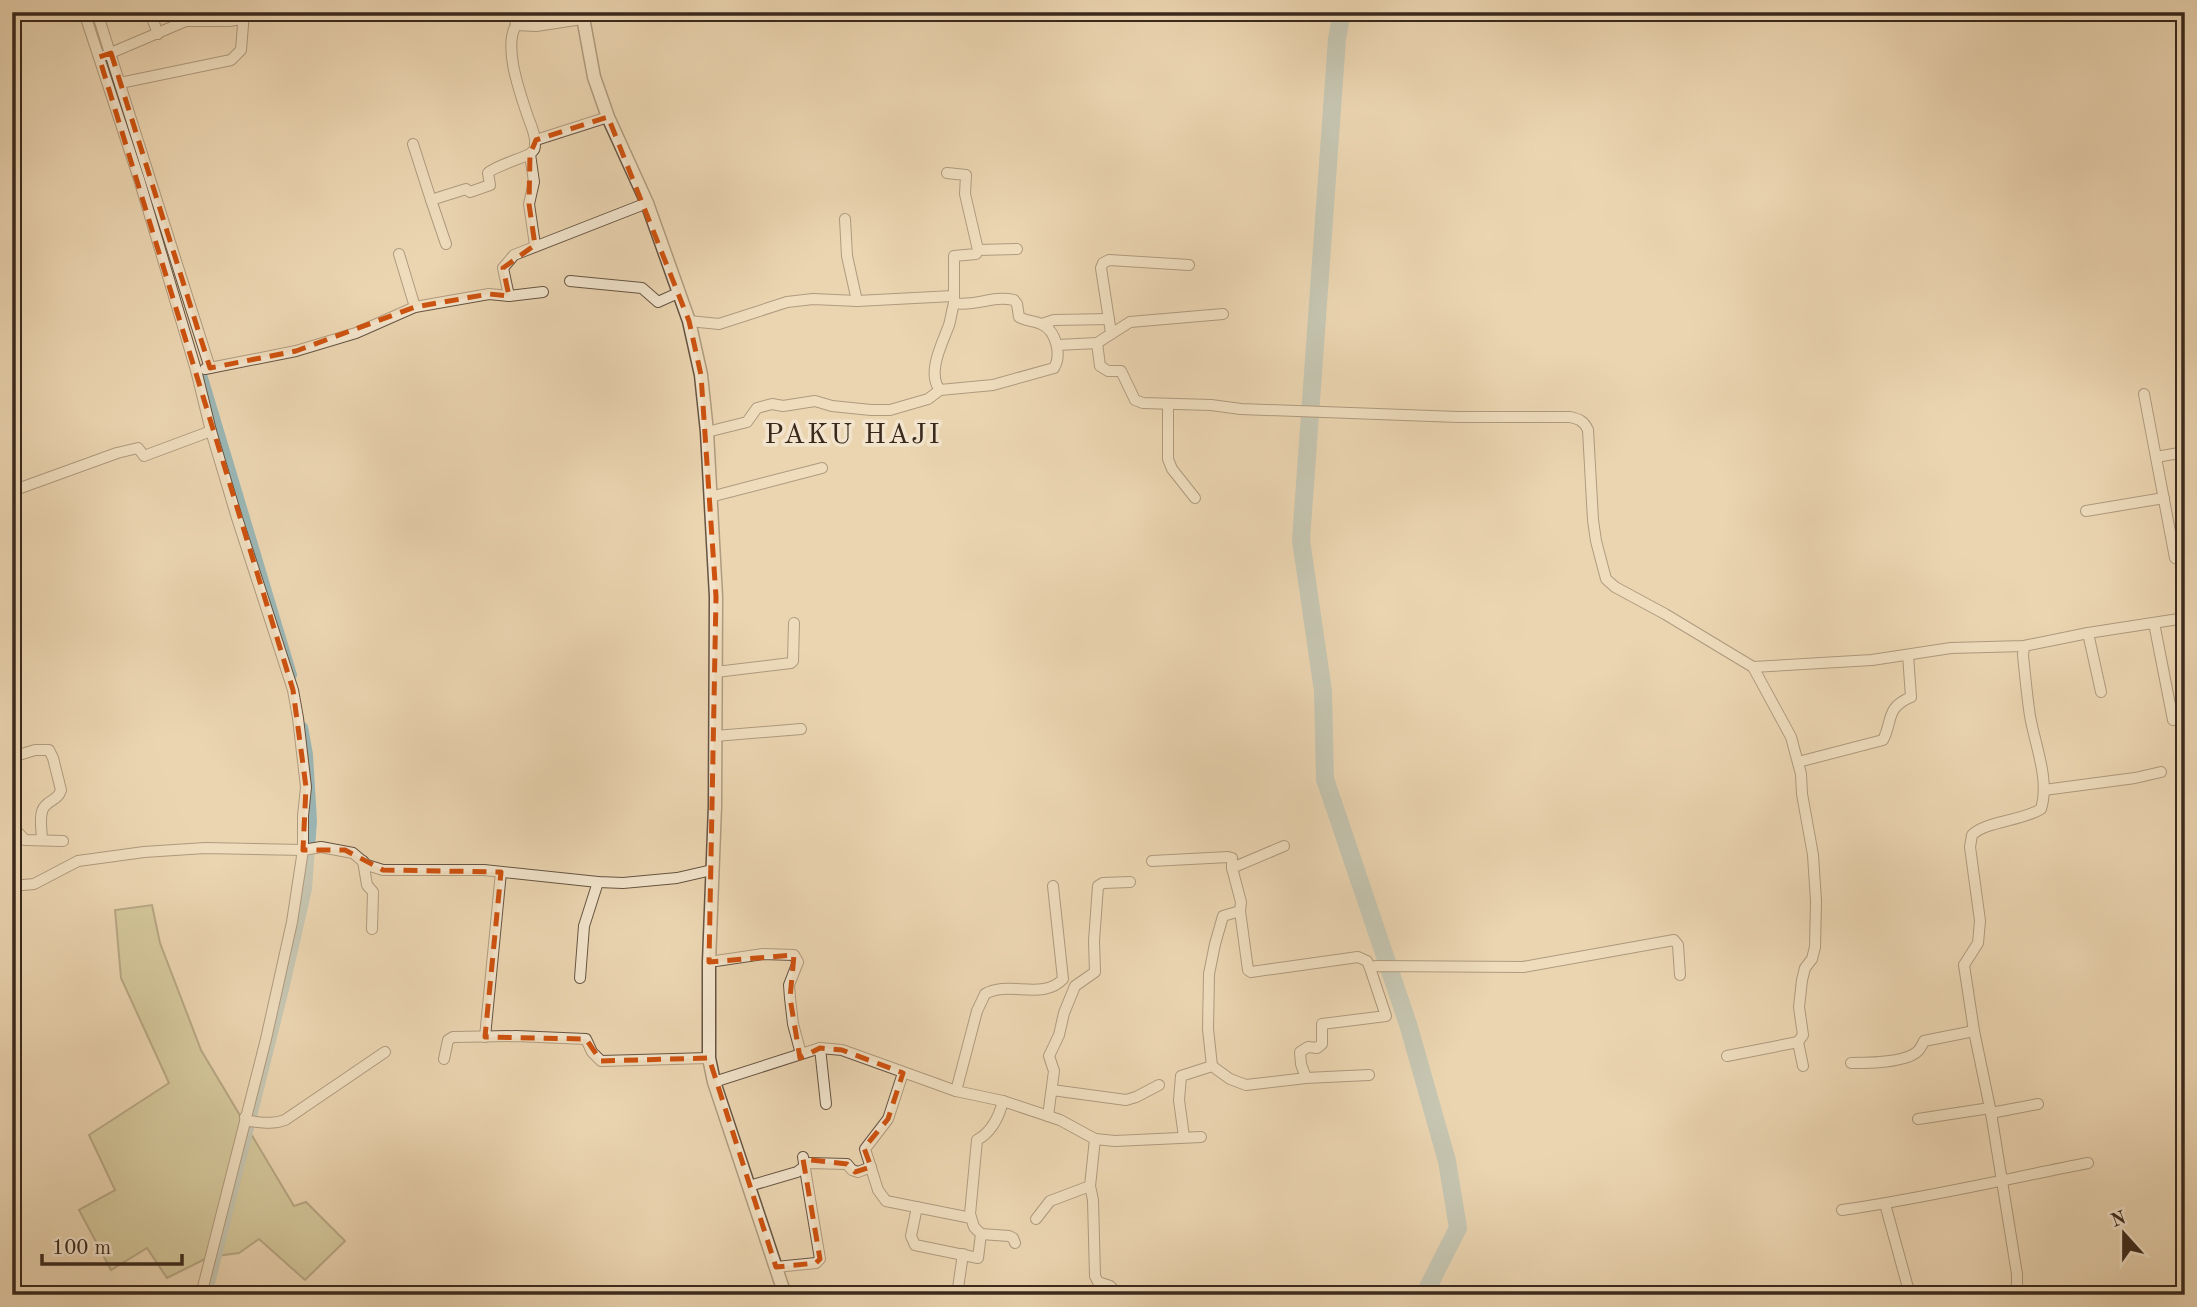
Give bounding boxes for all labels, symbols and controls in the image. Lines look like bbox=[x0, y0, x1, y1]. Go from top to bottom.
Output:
district label: PAKU HAJI bbox=[765, 422, 941, 450]
north arrow bbox=[2088, 1198, 2158, 1268]
text: N bbox=[2109, 1209, 2129, 1232]
scale bar bbox=[42, 1223, 182, 1267]
text: 100 m bbox=[52, 1238, 111, 1259]

